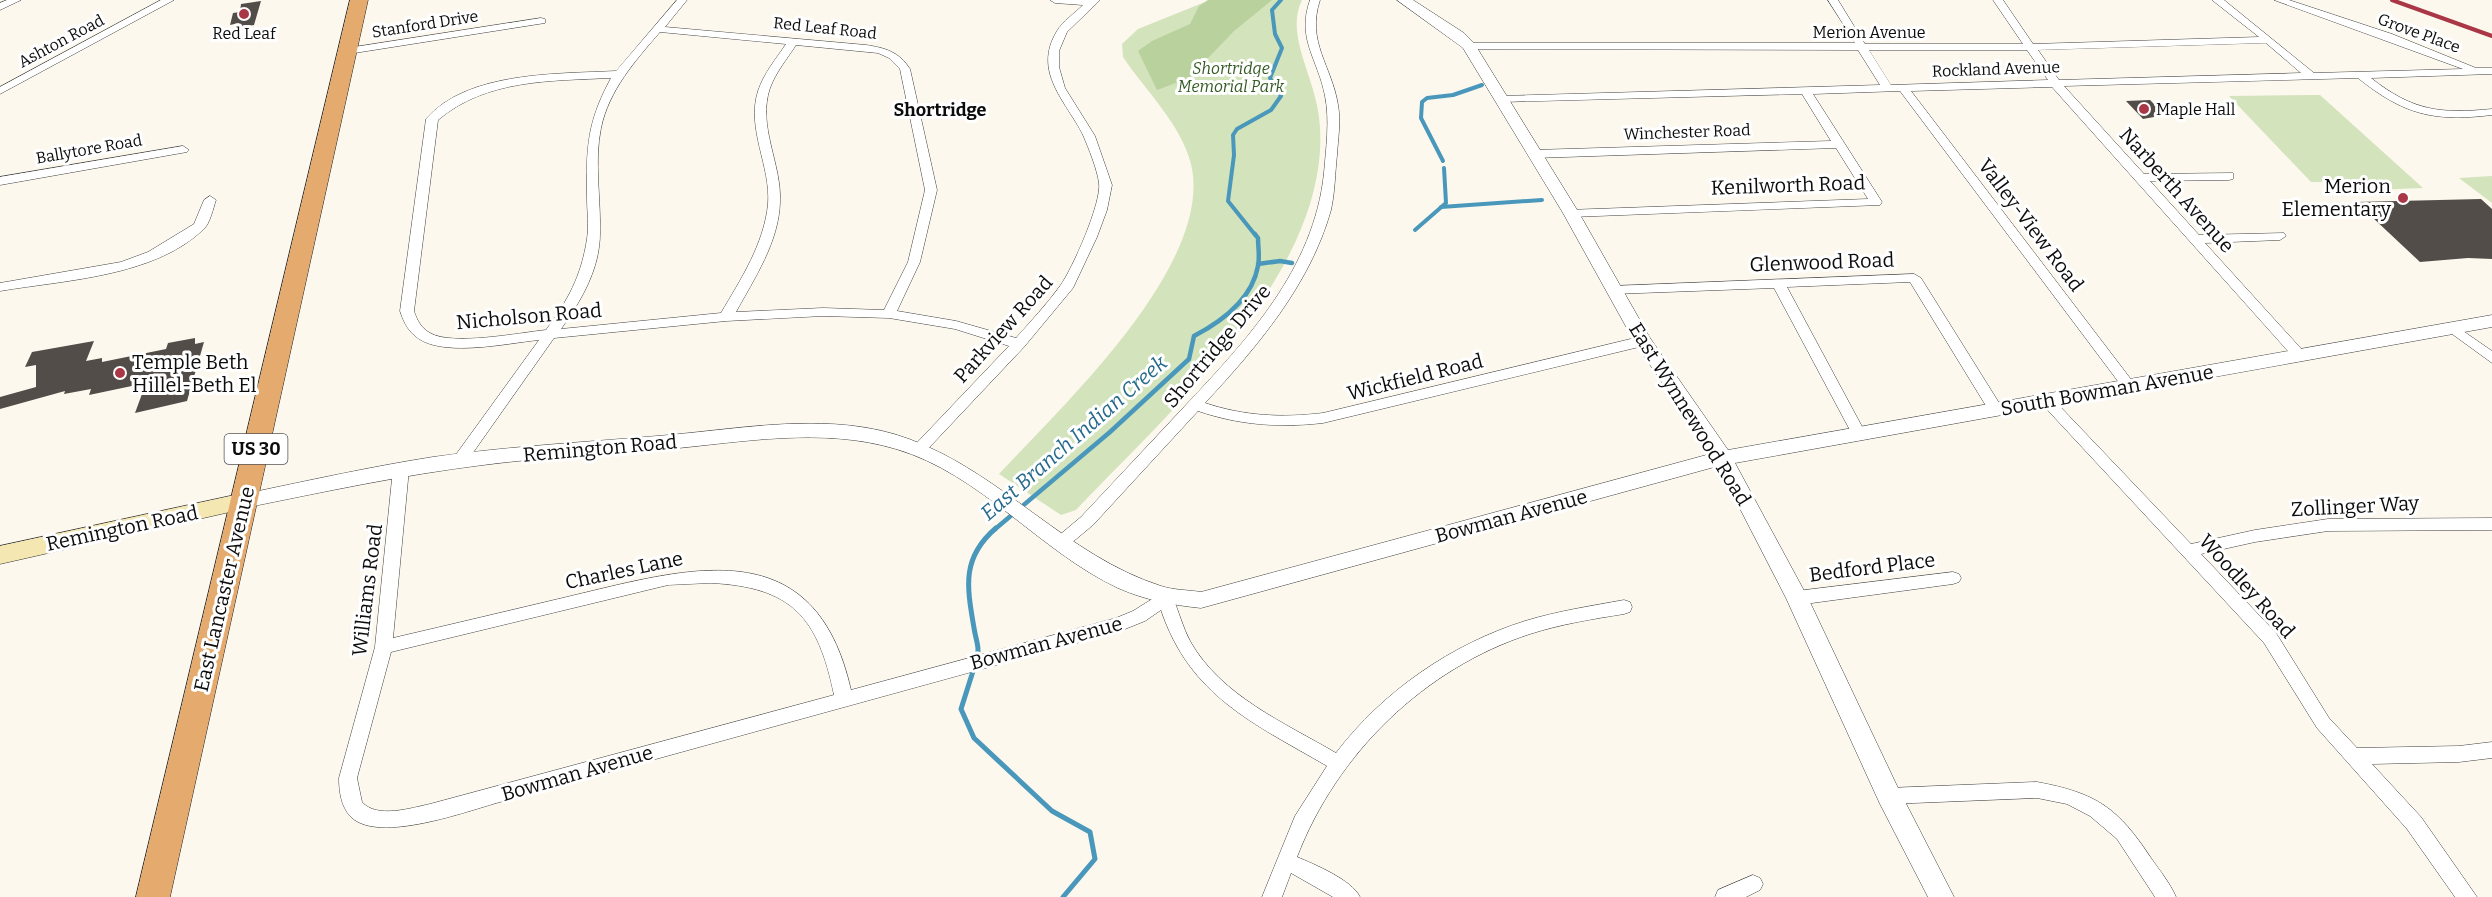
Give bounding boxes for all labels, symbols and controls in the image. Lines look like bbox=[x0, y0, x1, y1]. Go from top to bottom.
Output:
street label: Stanford Drive bbox=[371, 6, 479, 42]
marker: Red Leaf bbox=[237, 7, 251, 21]
street label: Grove Place bbox=[2375, 9, 2463, 57]
street label: Ashton Road bbox=[15, 10, 108, 72]
street label: Red Leaf Road bbox=[772, 13, 878, 43]
street label: Merion Avenue bbox=[1812, 23, 1926, 42]
place label: Red Leaf bbox=[212, 24, 277, 43]
street label: Rockland Avenue bbox=[1932, 57, 2060, 81]
park label: Shortridge Memorial Park bbox=[1178, 59, 1284, 96]
district label: Shortridge bbox=[893, 99, 987, 121]
place label: Maple Hall bbox=[2156, 100, 2236, 119]
marker: Maple Hall bbox=[2137, 102, 2151, 116]
street label: Winchester Road bbox=[1623, 120, 1751, 144]
street label: Narberth Avenue bbox=[2115, 122, 2239, 258]
street label: Ballytore Road bbox=[34, 130, 144, 168]
street label: Valley-View Road bbox=[1973, 154, 2089, 296]
street label: Kenilworth Road bbox=[1710, 170, 1866, 200]
place label: Merion Elementary bbox=[2282, 174, 2391, 221]
marker: Merion Elementary bbox=[2396, 191, 2410, 205]
street label: Glenwood Road bbox=[1749, 247, 1895, 277]
street label: Parkview Road bbox=[949, 270, 1057, 388]
street label: Shortridge Drive bbox=[1158, 279, 1276, 413]
street label: Nicholson Road bbox=[455, 298, 603, 334]
street label: East Wynnewood Road bbox=[1624, 318, 1756, 510]
street label: Wickfield Road bbox=[1345, 348, 1486, 405]
water label: East Branch Indian Creek bbox=[975, 349, 1173, 526]
place label: Temple Beth Hillel-Beth El bbox=[132, 350, 257, 397]
street label: South Bowman Avenue bbox=[1999, 359, 2215, 421]
marker: Temple Beth Hillel-Beth El bbox=[113, 366, 127, 380]
street label: Remington Road bbox=[522, 429, 678, 467]
road number: US 30 bbox=[224, 434, 288, 464]
street label: East Lancaster Avenue bbox=[189, 484, 259, 694]
street label: Bowman Avenue bbox=[1432, 484, 1590, 548]
street label: Zollinger Way bbox=[2290, 491, 2420, 521]
street label: Remington Road bbox=[44, 500, 200, 556]
street label: Williams Road bbox=[347, 522, 387, 658]
street label: Woodley Road bbox=[2194, 529, 2300, 643]
street label: Charles Lane bbox=[563, 546, 685, 594]
street label: Bedford Place bbox=[1808, 547, 1936, 587]
street label: Bowman Avenue bbox=[967, 611, 1125, 675]
street label: Bowman Avenue bbox=[498, 740, 656, 806]

